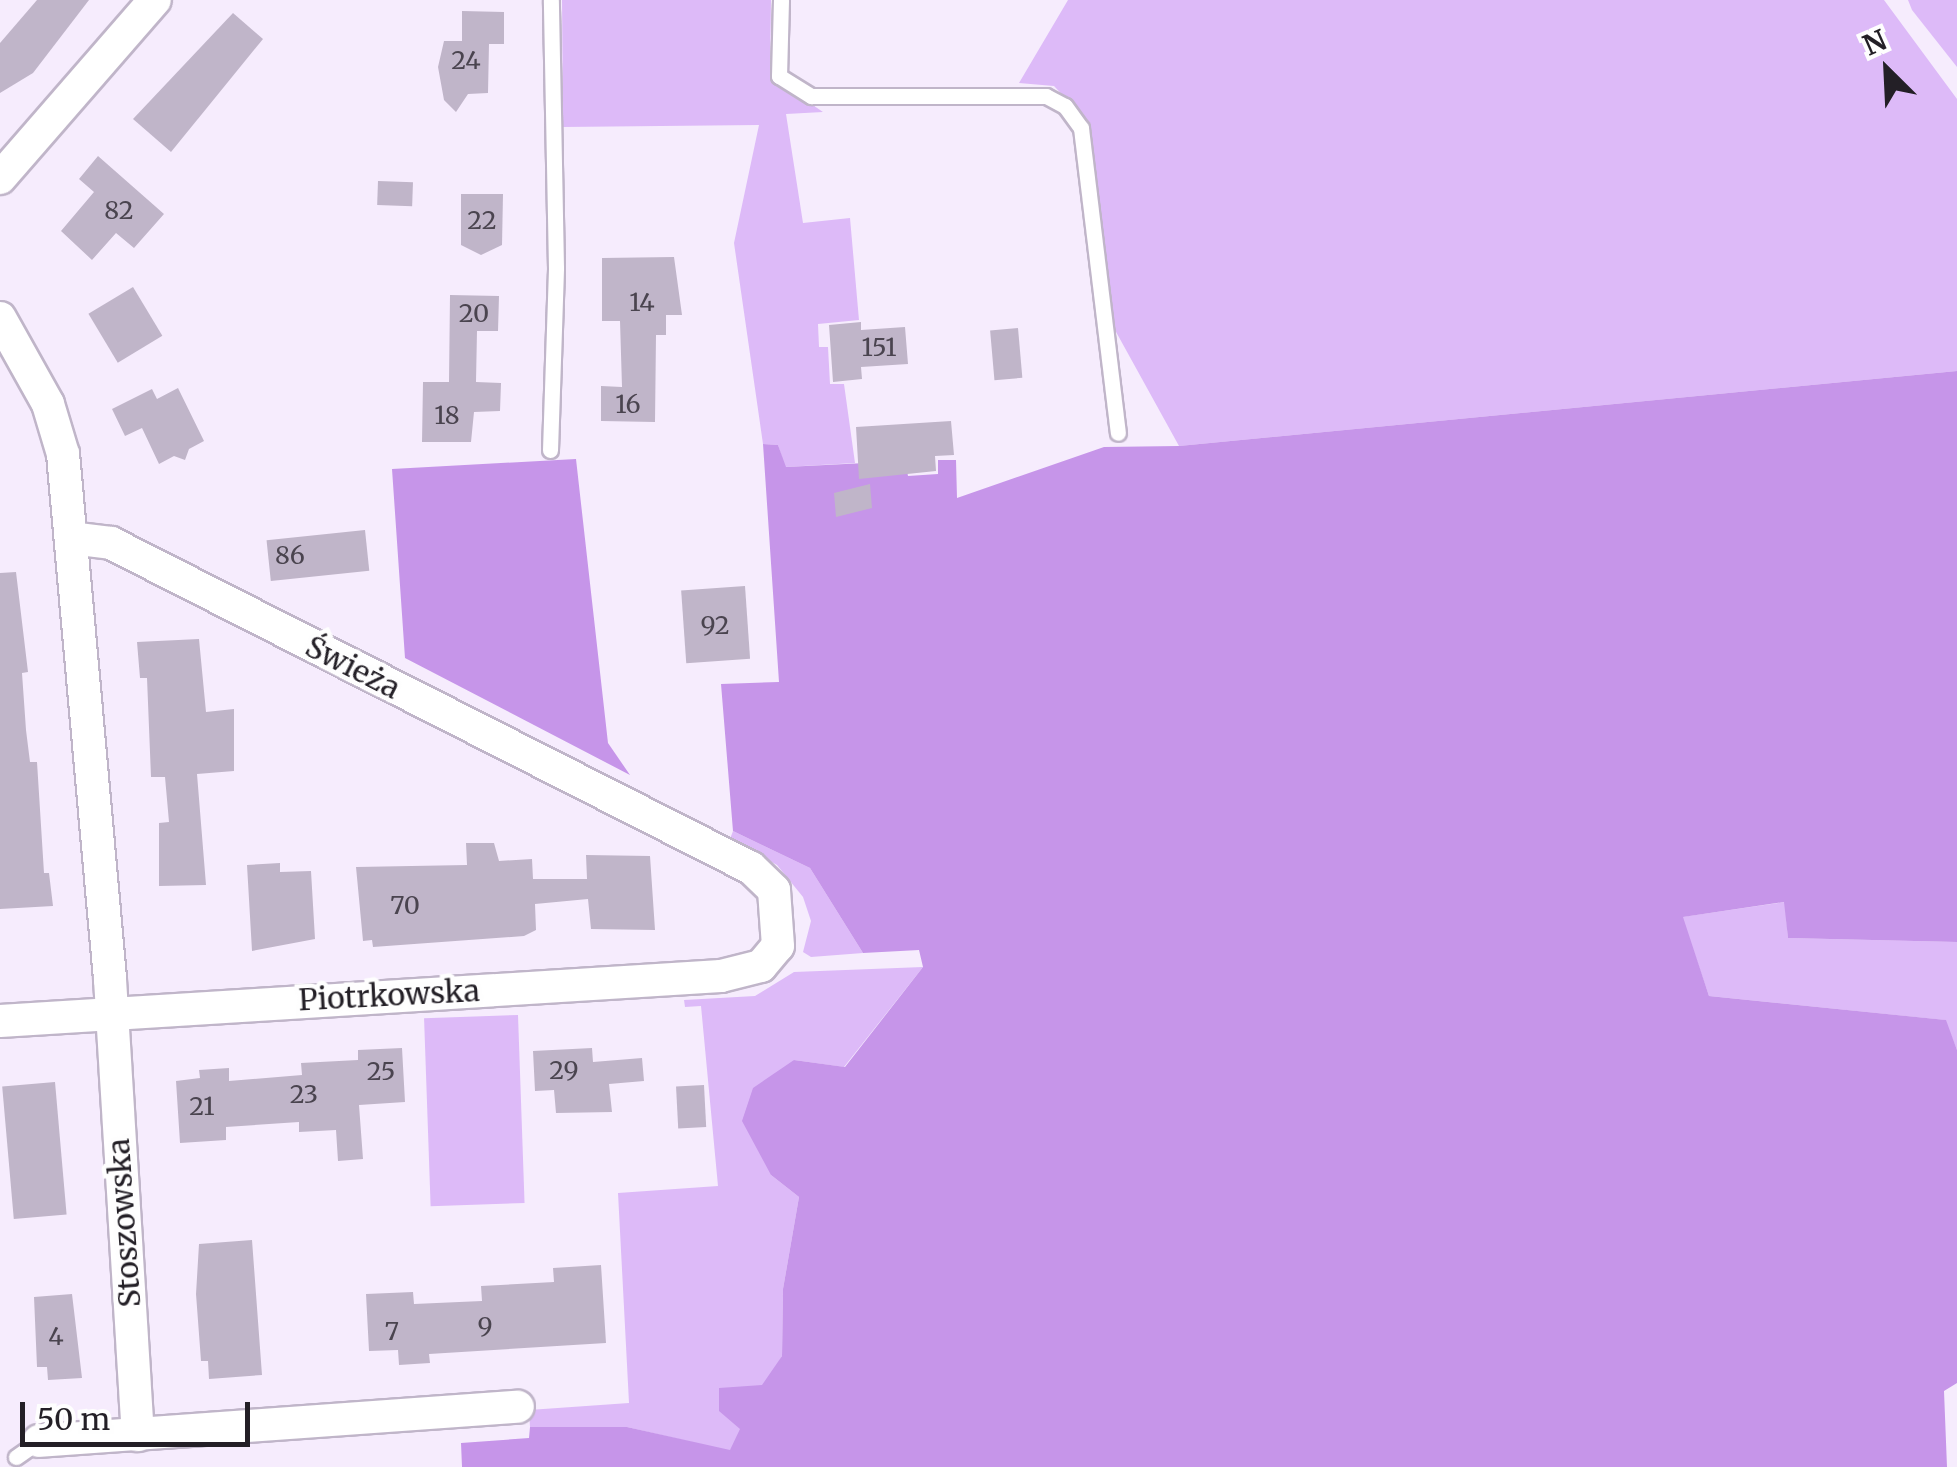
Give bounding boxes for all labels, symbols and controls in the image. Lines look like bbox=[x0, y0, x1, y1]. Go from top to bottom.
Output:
north arrow bbox=[1837, 20, 1937, 120]
text: N bbox=[1857, 22, 1892, 64]
house number: 24 bbox=[451, 45, 481, 75]
house number: 82 bbox=[104, 195, 134, 225]
house number: 22 bbox=[467, 205, 497, 235]
house number: 14 bbox=[629, 287, 655, 317]
house number: 20 bbox=[459, 298, 489, 328]
house number: 151 bbox=[861, 332, 897, 362]
house number: 16 bbox=[615, 389, 641, 419]
house number: 18 bbox=[434, 400, 460, 430]
house number: 86 bbox=[275, 540, 305, 570]
house number: 92 bbox=[700, 610, 730, 640]
street label: Świeża bbox=[300, 628, 406, 706]
house number: 70 bbox=[390, 890, 420, 920]
street label: Piotrkowska bbox=[297, 972, 481, 1018]
house number: 29 bbox=[549, 1055, 579, 1085]
house number: 25 bbox=[367, 1056, 395, 1086]
house number: 23 bbox=[290, 1079, 318, 1109]
house number: 21 bbox=[189, 1091, 215, 1121]
street label: Stoszowska bbox=[100, 1137, 148, 1309]
house number: 9 bbox=[477, 1311, 493, 1341]
house number: 7 bbox=[385, 1316, 399, 1346]
house number: 4 bbox=[48, 1321, 64, 1351]
scale bar bbox=[25, 1382, 255, 1444]
text: 50 m bbox=[37, 1400, 110, 1438]

